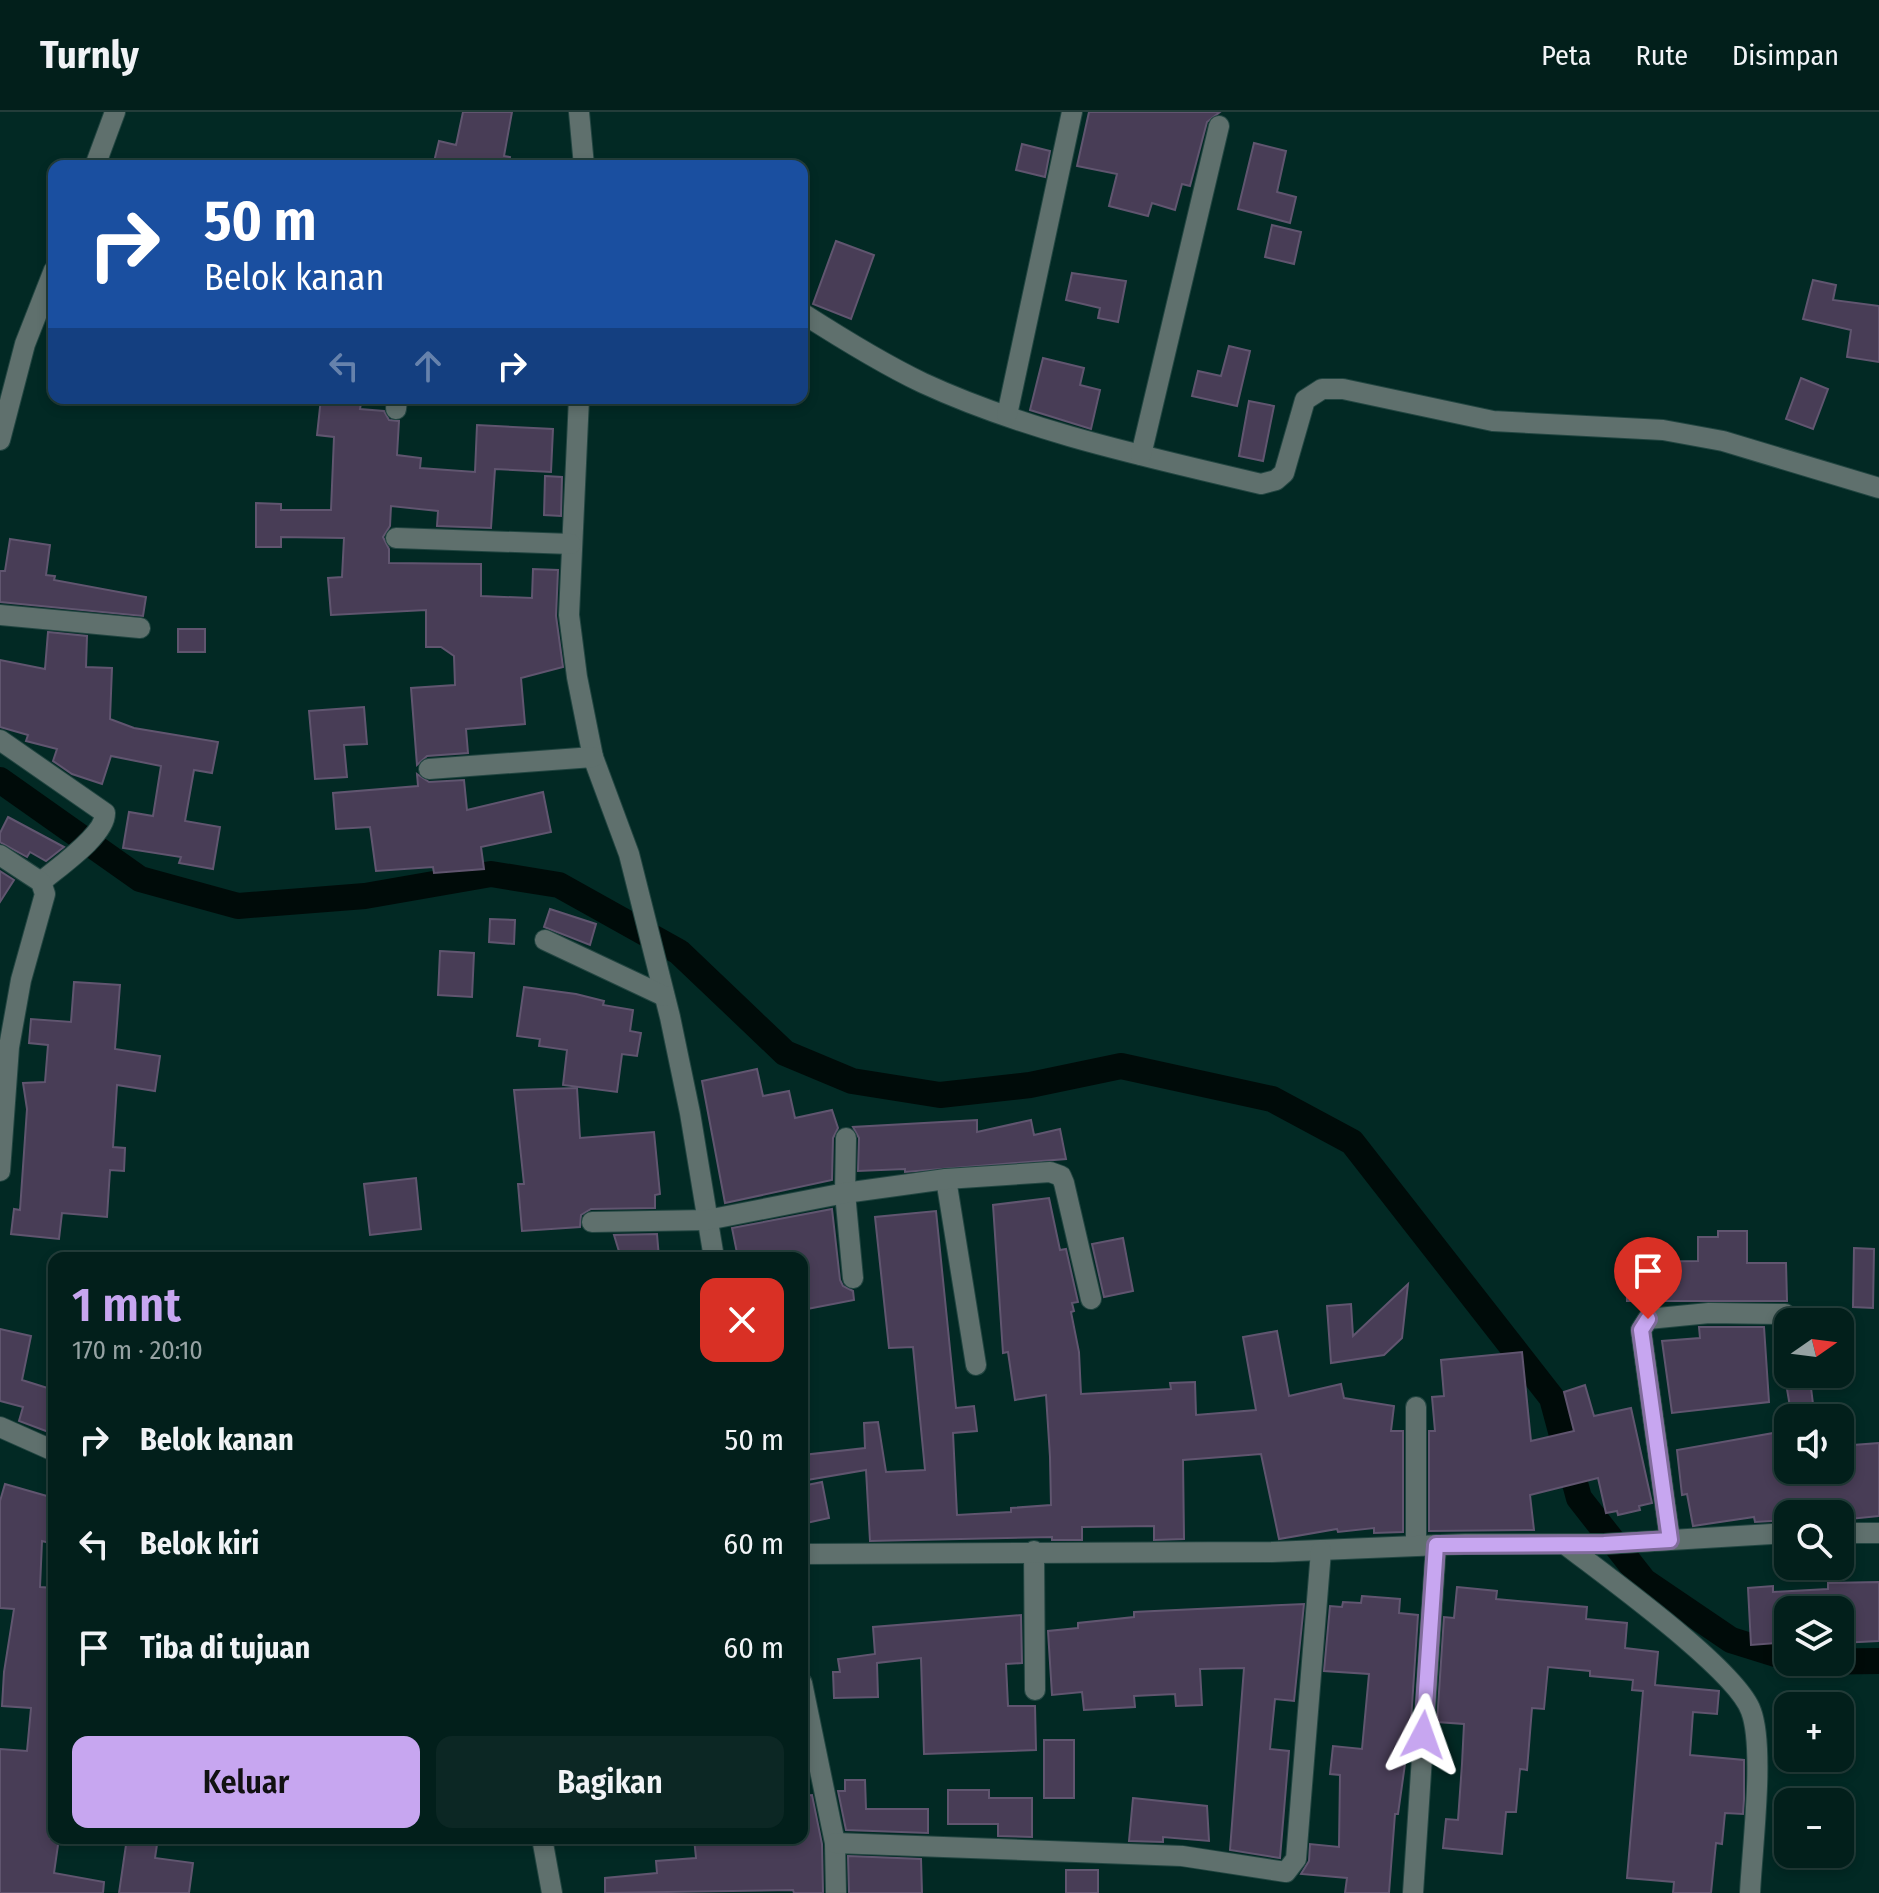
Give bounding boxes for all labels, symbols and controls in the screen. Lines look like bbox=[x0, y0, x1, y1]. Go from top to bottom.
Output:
text: Turnly bbox=[40, 32, 139, 78]
text: Peta bbox=[1541, 39, 1592, 72]
text: Rute bbox=[1636, 39, 1688, 72]
text: Disimpan bbox=[1732, 39, 1839, 72]
text: 50 m bbox=[204, 188, 316, 255]
icon: right bbox=[72, 192, 176, 296]
text: Belok kanan bbox=[204, 256, 384, 300]
icon: left bbox=[322, 344, 366, 388]
icon: ahead bbox=[406, 344, 450, 388]
icon: right bbox=[490, 344, 534, 388]
pin bbox=[1614, 1237, 1682, 1319]
icon: arrive bbox=[1626, 1249, 1670, 1293]
text: 1 mnt bbox=[72, 1276, 181, 1334]
button: close bbox=[700, 1278, 784, 1362]
north arrow bbox=[1774, 1308, 1854, 1388]
map controls bbox=[1774, 1308, 1854, 1868]
text: 170 m · 20:10 bbox=[72, 1335, 203, 1366]
button: sound bbox=[1774, 1404, 1854, 1484]
icon: right bbox=[72, 1418, 116, 1462]
text: Belok kanan bbox=[140, 1422, 294, 1458]
text: 50 m bbox=[724, 1422, 784, 1458]
button: search bbox=[1774, 1500, 1854, 1580]
icon: left bbox=[72, 1522, 116, 1566]
text: Belok kiri bbox=[140, 1526, 259, 1562]
text: 60 m bbox=[723, 1526, 784, 1562]
button: layers bbox=[1774, 1596, 1854, 1676]
icon: arrive bbox=[72, 1626, 116, 1670]
text: Tiba di tujuan bbox=[140, 1630, 310, 1666]
text: 60 m bbox=[723, 1630, 784, 1666]
button: + bbox=[1774, 1692, 1854, 1772]
position arrow bbox=[1381, 1693, 1465, 1777]
button: Keluar bbox=[72, 1736, 420, 1828]
button: Bagikan bbox=[436, 1736, 784, 1828]
button: − bbox=[1774, 1788, 1854, 1868]

